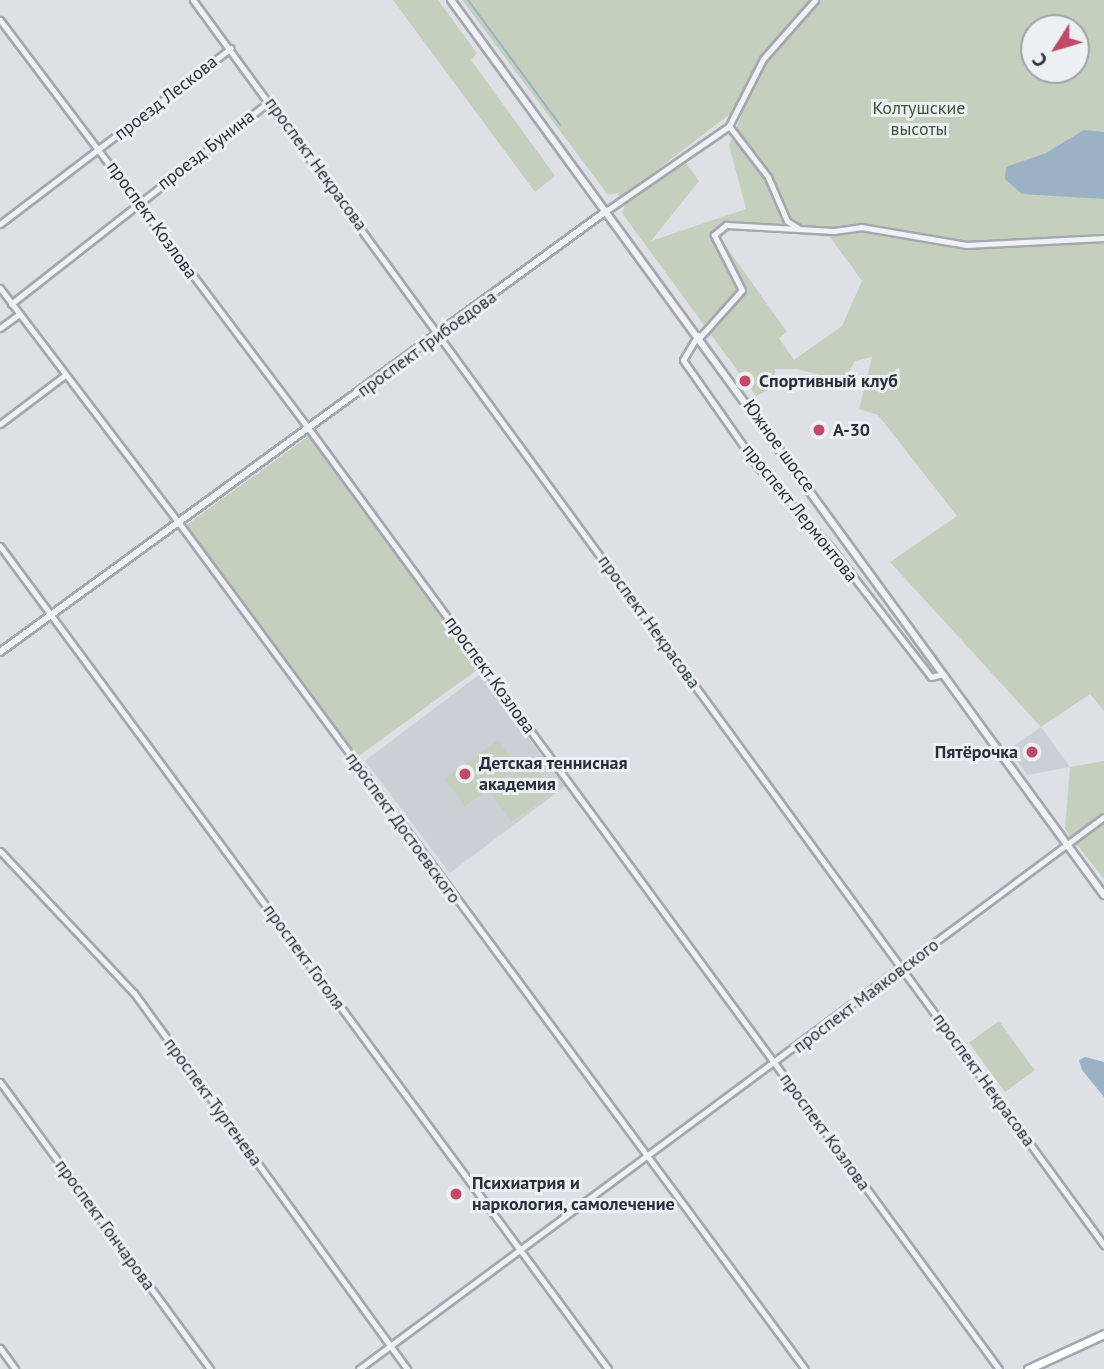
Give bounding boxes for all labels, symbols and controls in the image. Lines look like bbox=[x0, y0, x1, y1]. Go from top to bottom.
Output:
north arrow bbox=[1020, 14, 1090, 84]
text: С bbox=[1027, 49, 1053, 72]
street label: проезд Лескова bbox=[110, 51, 222, 145]
street label: проспект Некрасова bbox=[260, 93, 372, 235]
park label: Колтушские высоты bbox=[873, 98, 965, 140]
street label: проезд Бунина bbox=[153, 105, 259, 195]
street label: проспект Козлова bbox=[102, 157, 202, 283]
street label: проспект Грибоедова bbox=[353, 286, 501, 402]
place label: Спортивный клуб bbox=[759, 370, 898, 392]
marker: Спортивный клуб bbox=[737, 373, 753, 389]
street label: Южное шоссе bbox=[738, 396, 820, 496]
place label: А-30 bbox=[833, 419, 870, 441]
marker: А-30 bbox=[811, 422, 827, 438]
street label: проспект Лермонтова bbox=[737, 439, 863, 587]
street label: проспект Некрасова bbox=[593, 551, 705, 693]
street label: проспект Козлова bbox=[440, 612, 540, 738]
place label: Пятёрочка bbox=[935, 741, 1018, 763]
marker: Пятёрочка bbox=[1024, 744, 1040, 760]
street label: проспект Достоевского bbox=[341, 748, 465, 908]
place label: Детская теннисная академия bbox=[479, 753, 628, 796]
marker: Детская теннисная академия bbox=[457, 766, 473, 782]
street label: проспект Гоголя bbox=[258, 900, 350, 1014]
street label: проспект Маяковского bbox=[789, 934, 943, 1058]
street label: проспект Некрасова bbox=[928, 1009, 1040, 1151]
street label: проспект Тургенева bbox=[159, 1033, 267, 1171]
street label: проспект Козлова bbox=[775, 1069, 875, 1195]
street label: проспект Гончарова bbox=[50, 1155, 160, 1295]
place label: Психиатрия и наркология, самолечение bbox=[472, 1173, 676, 1216]
marker: Психиатрия и наркология, самолечение bbox=[446, 1184, 466, 1204]

